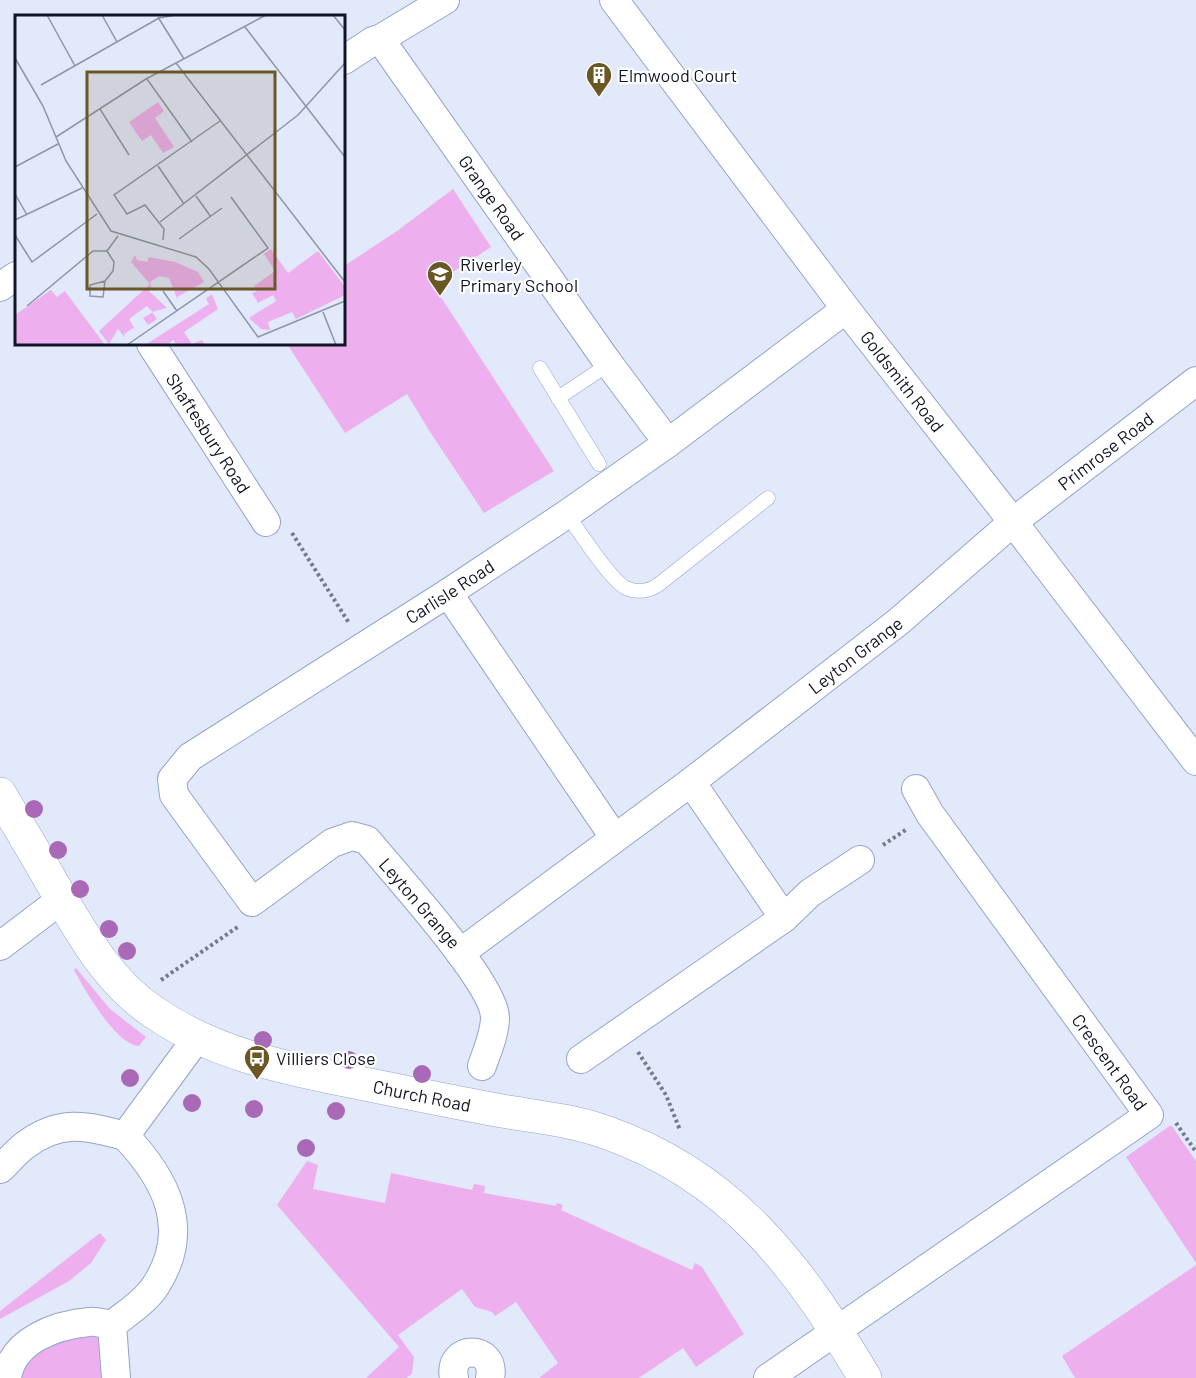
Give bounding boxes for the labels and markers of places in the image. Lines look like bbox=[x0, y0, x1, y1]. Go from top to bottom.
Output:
building icon: Elmwood Court bbox=[584, 60, 614, 98]
place label: Elmwood Court bbox=[618, 64, 737, 86]
place label: Riverley Primary School bbox=[460, 253, 578, 296]
school or university icon: Riverley Primary School bbox=[425, 259, 455, 297]
bus stop icon: Villiers Close bbox=[242, 1043, 272, 1081]
place label: Villiers Close bbox=[276, 1047, 376, 1069]

